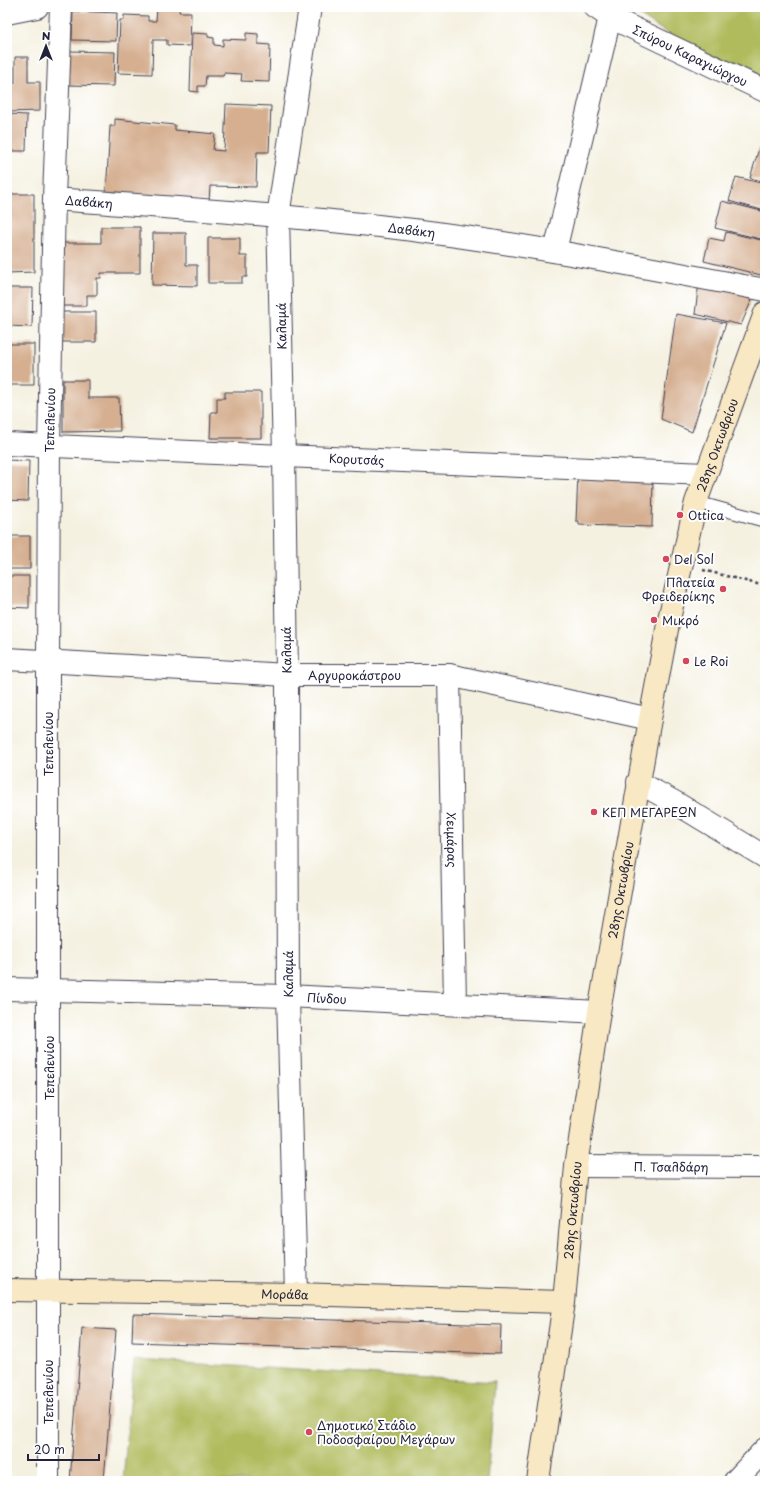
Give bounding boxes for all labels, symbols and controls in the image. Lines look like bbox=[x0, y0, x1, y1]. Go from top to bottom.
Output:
street label: Σπύρου Καραγιώργου bbox=[630, 20, 751, 90]
north arrow bbox=[26, 26, 66, 66]
text: N bbox=[42, 27, 51, 44]
street label: Δαβάκη bbox=[65, 191, 113, 212]
street label: Δαβάκη bbox=[387, 218, 436, 242]
street label: Καλαμά bbox=[272, 302, 290, 350]
street label: Τεπελενίου bbox=[40, 387, 59, 452]
street label: 28ης Οκτωβρίου bbox=[691, 396, 742, 494]
street label: Κορυτσάς bbox=[329, 449, 385, 469]
place label: Ottica bbox=[688, 506, 724, 524]
marker: Ottica bbox=[675, 510, 685, 520]
place label: Del Sol bbox=[674, 550, 714, 568]
marker: Del Sol bbox=[661, 554, 671, 564]
place label: Πλατεία Φρειδερίκης bbox=[642, 573, 715, 605]
marker: Πλατεία Φρειδερίκης bbox=[718, 584, 728, 594]
place label: Μικρό bbox=[662, 611, 699, 629]
marker: Μικρό bbox=[649, 615, 659, 625]
street label: Καλαμά bbox=[277, 626, 295, 674]
place label: Le Roi bbox=[694, 652, 729, 670]
marker: Le Roi bbox=[681, 656, 691, 666]
street label: Αργυροκάστρου bbox=[308, 666, 401, 684]
street label: Τεπελενίου bbox=[39, 712, 57, 776]
place label: ΚΕΠ ΜΕΓΑΡΕΩΝ bbox=[602, 803, 697, 821]
marker: ΚΕΠ ΜΕΓΑΡΕΩΝ bbox=[589, 807, 599, 817]
street label: Χειμάρας bbox=[443, 812, 462, 868]
street label: 28ης Οκτωβρίου bbox=[603, 840, 638, 940]
street label: Καλαμά bbox=[279, 950, 297, 997]
street label: Πίνδου bbox=[307, 988, 347, 1008]
street label: Τεπελενίου bbox=[40, 1036, 58, 1100]
street label: Π. Τσαλδάρη bbox=[633, 1157, 709, 1176]
street label: 28ης Οκτωβρίου bbox=[559, 1160, 586, 1260]
street label: Μοράβα bbox=[261, 1285, 309, 1303]
street label: Τεπελενίου bbox=[39, 1360, 57, 1424]
place label: Δημοτικό Στάδιο Ποδοσφαίρου Μεγάρων bbox=[317, 1416, 456, 1448]
marker: Δημοτικό Στάδιο Ποδοσφαίρου Μεγάρων bbox=[304, 1427, 314, 1437]
scale bar bbox=[28, 1436, 99, 1462]
text: 20 m bbox=[34, 1440, 65, 1458]

